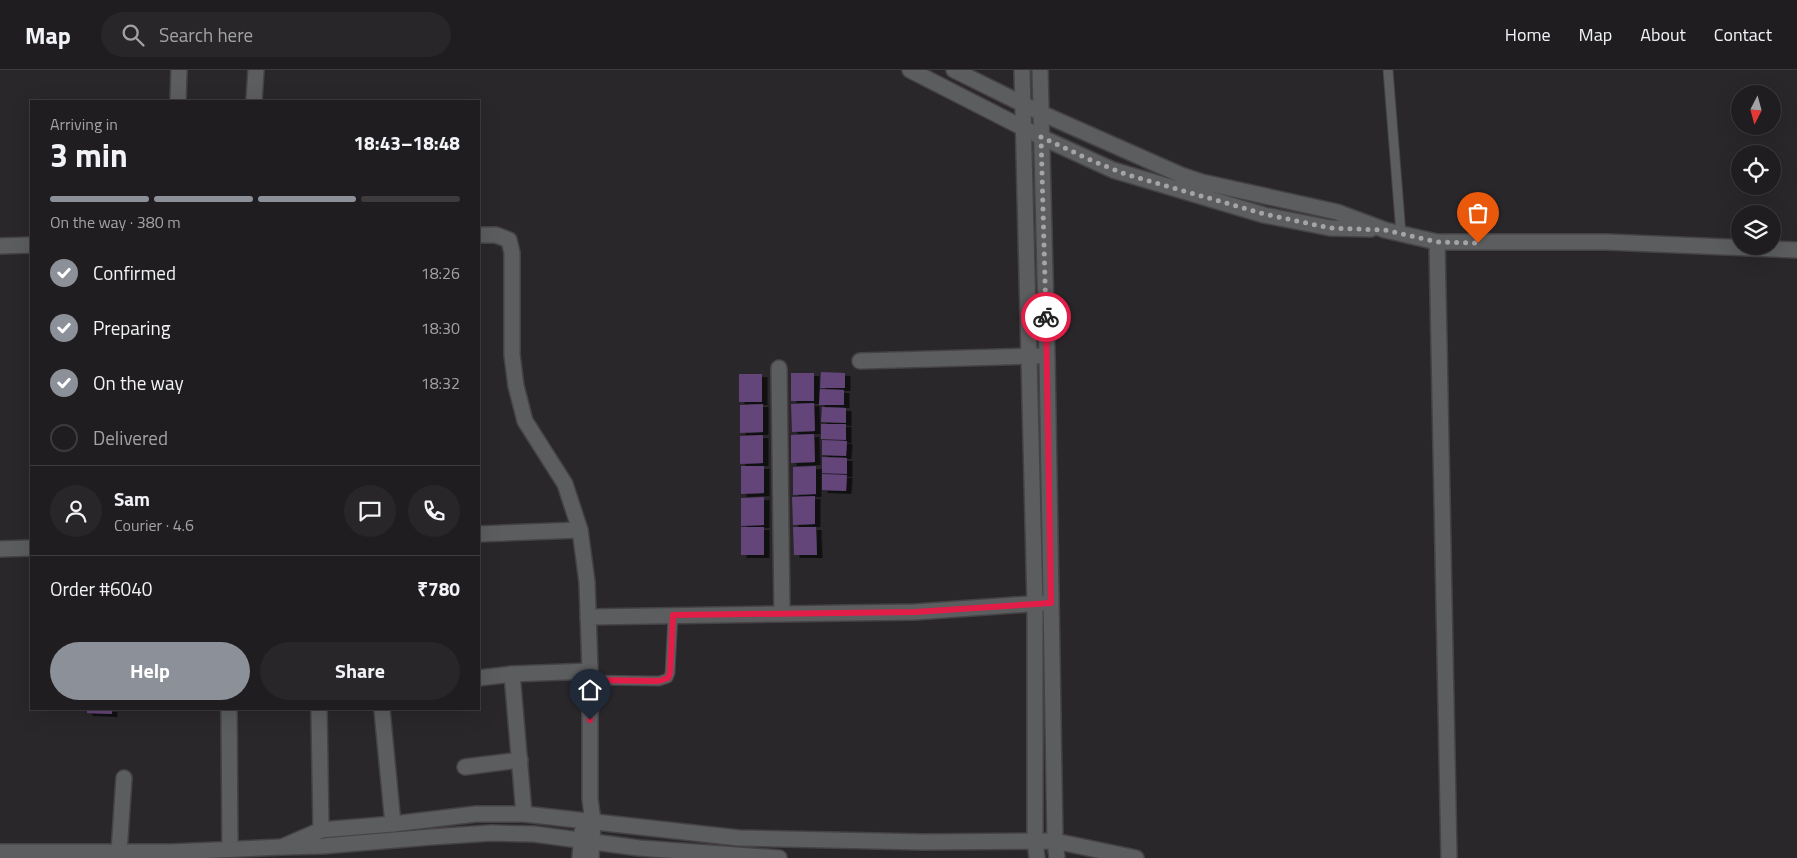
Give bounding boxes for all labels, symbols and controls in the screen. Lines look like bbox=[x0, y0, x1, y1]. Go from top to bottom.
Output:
search box bbox=[101, 12, 451, 57]
text: Map bbox=[25, 17, 71, 53]
text: Search here bbox=[159, 20, 253, 49]
icon: search bbox=[119, 21, 147, 49]
text: Home bbox=[1505, 21, 1551, 48]
text: Map bbox=[1579, 21, 1612, 48]
text: About bbox=[1640, 21, 1686, 48]
text: Contact bbox=[1714, 21, 1772, 48]
north arrow bbox=[1731, 85, 1781, 135]
map controls bbox=[1731, 85, 1781, 255]
text: Arriving in bbox=[50, 112, 118, 136]
text: 18:43–18:48 bbox=[353, 128, 460, 157]
text: 3 min bbox=[50, 131, 128, 179]
button: locate bbox=[1731, 145, 1781, 195]
pin bbox=[1457, 192, 1499, 243]
icon: bag bbox=[1464, 199, 1492, 227]
button: layers bbox=[1731, 205, 1781, 255]
text: On the way · 380 m bbox=[50, 210, 181, 234]
text: Confirmed bbox=[93, 258, 176, 287]
icon: check bbox=[50, 259, 78, 287]
text: 18:26 bbox=[421, 261, 460, 285]
courier bbox=[1021, 292, 1071, 342]
icon: bike bbox=[1032, 303, 1060, 331]
text: Preparing bbox=[93, 313, 170, 342]
icon: check bbox=[50, 314, 78, 342]
text: 18:30 bbox=[421, 316, 460, 340]
text: On the way bbox=[93, 368, 184, 397]
icon: check bbox=[50, 369, 78, 397]
text: 18:32 bbox=[421, 371, 460, 395]
text: Delivered bbox=[93, 423, 168, 452]
text: Sam bbox=[114, 484, 150, 513]
button: person bbox=[50, 485, 102, 537]
button: chat bbox=[344, 485, 396, 537]
button: phone bbox=[408, 485, 460, 537]
text: Courier · 4.6 bbox=[114, 513, 194, 537]
text: Order #6040 bbox=[50, 574, 152, 603]
text: ₹780 bbox=[417, 574, 460, 603]
button: Help bbox=[50, 642, 250, 700]
button: Share bbox=[260, 642, 460, 700]
pin bbox=[569, 669, 611, 720]
icon: home bbox=[576, 676, 604, 704]

